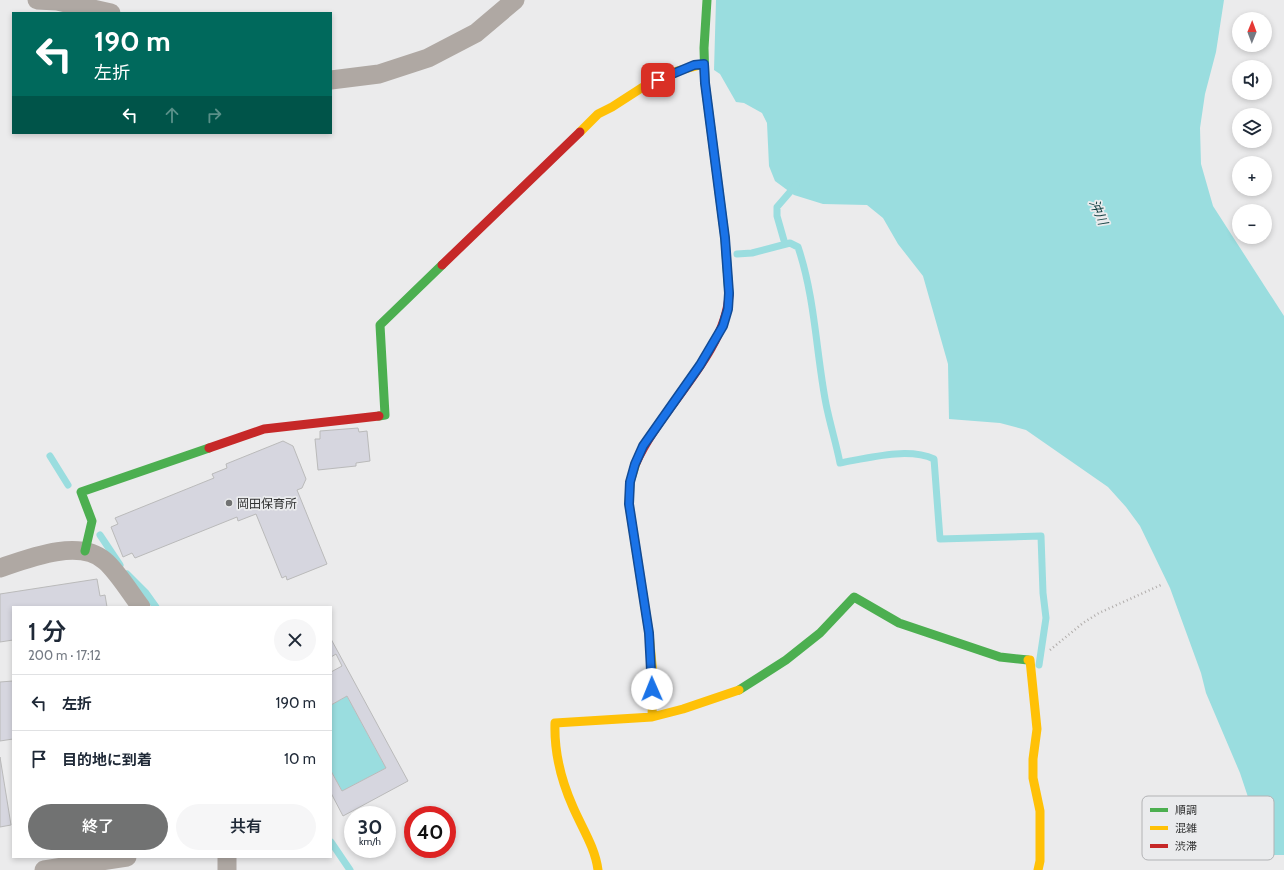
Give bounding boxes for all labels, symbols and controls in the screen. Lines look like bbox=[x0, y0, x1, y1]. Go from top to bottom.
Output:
north arrow bbox=[1232, 12, 1272, 52]
map controls bbox=[1232, 12, 1272, 244]
text: 190 m bbox=[94, 24, 170, 58]
icon: left bbox=[28, 28, 80, 80]
button: sound bbox=[1232, 60, 1272, 100]
text: 左折 bbox=[94, 62, 130, 84]
pin bbox=[641, 63, 675, 97]
icon: arrive bbox=[647, 69, 669, 91]
icon: left bbox=[119, 104, 141, 126]
icon: ahead bbox=[161, 104, 183, 126]
icon: right bbox=[203, 104, 225, 126]
button: layers bbox=[1232, 108, 1272, 148]
button: + bbox=[1232, 156, 1272, 196]
water label: 沖川 bbox=[1087, 197, 1112, 229]
button: − bbox=[1232, 204, 1272, 244]
place label: 岡田保育所 bbox=[237, 496, 297, 511]
marker: 岡田保育所 bbox=[224, 498, 234, 508]
text: 1 分 bbox=[28, 617, 66, 646]
button: close bbox=[274, 619, 316, 661]
text: 200 m · 17:12 bbox=[28, 647, 101, 663]
position arrow bbox=[631, 668, 673, 710]
icon: left bbox=[28, 692, 50, 714]
text: 190 m bbox=[276, 694, 316, 712]
text: 左折 bbox=[62, 695, 92, 713]
icon: arrive bbox=[28, 748, 50, 770]
text: 10 m bbox=[284, 750, 316, 768]
text: 目的地に到着 bbox=[62, 751, 152, 769]
legend bbox=[1142, 796, 1274, 860]
text: 順調 bbox=[1175, 803, 1197, 817]
button: 終了 bbox=[28, 804, 168, 850]
button: 共有 bbox=[176, 804, 316, 850]
speed limit sign: 40 bbox=[404, 806, 456, 858]
text: 30 bbox=[358, 815, 382, 839]
text: 混雑 bbox=[1175, 821, 1197, 835]
text: km/h bbox=[359, 835, 381, 848]
text: 渋滞 bbox=[1175, 839, 1197, 853]

